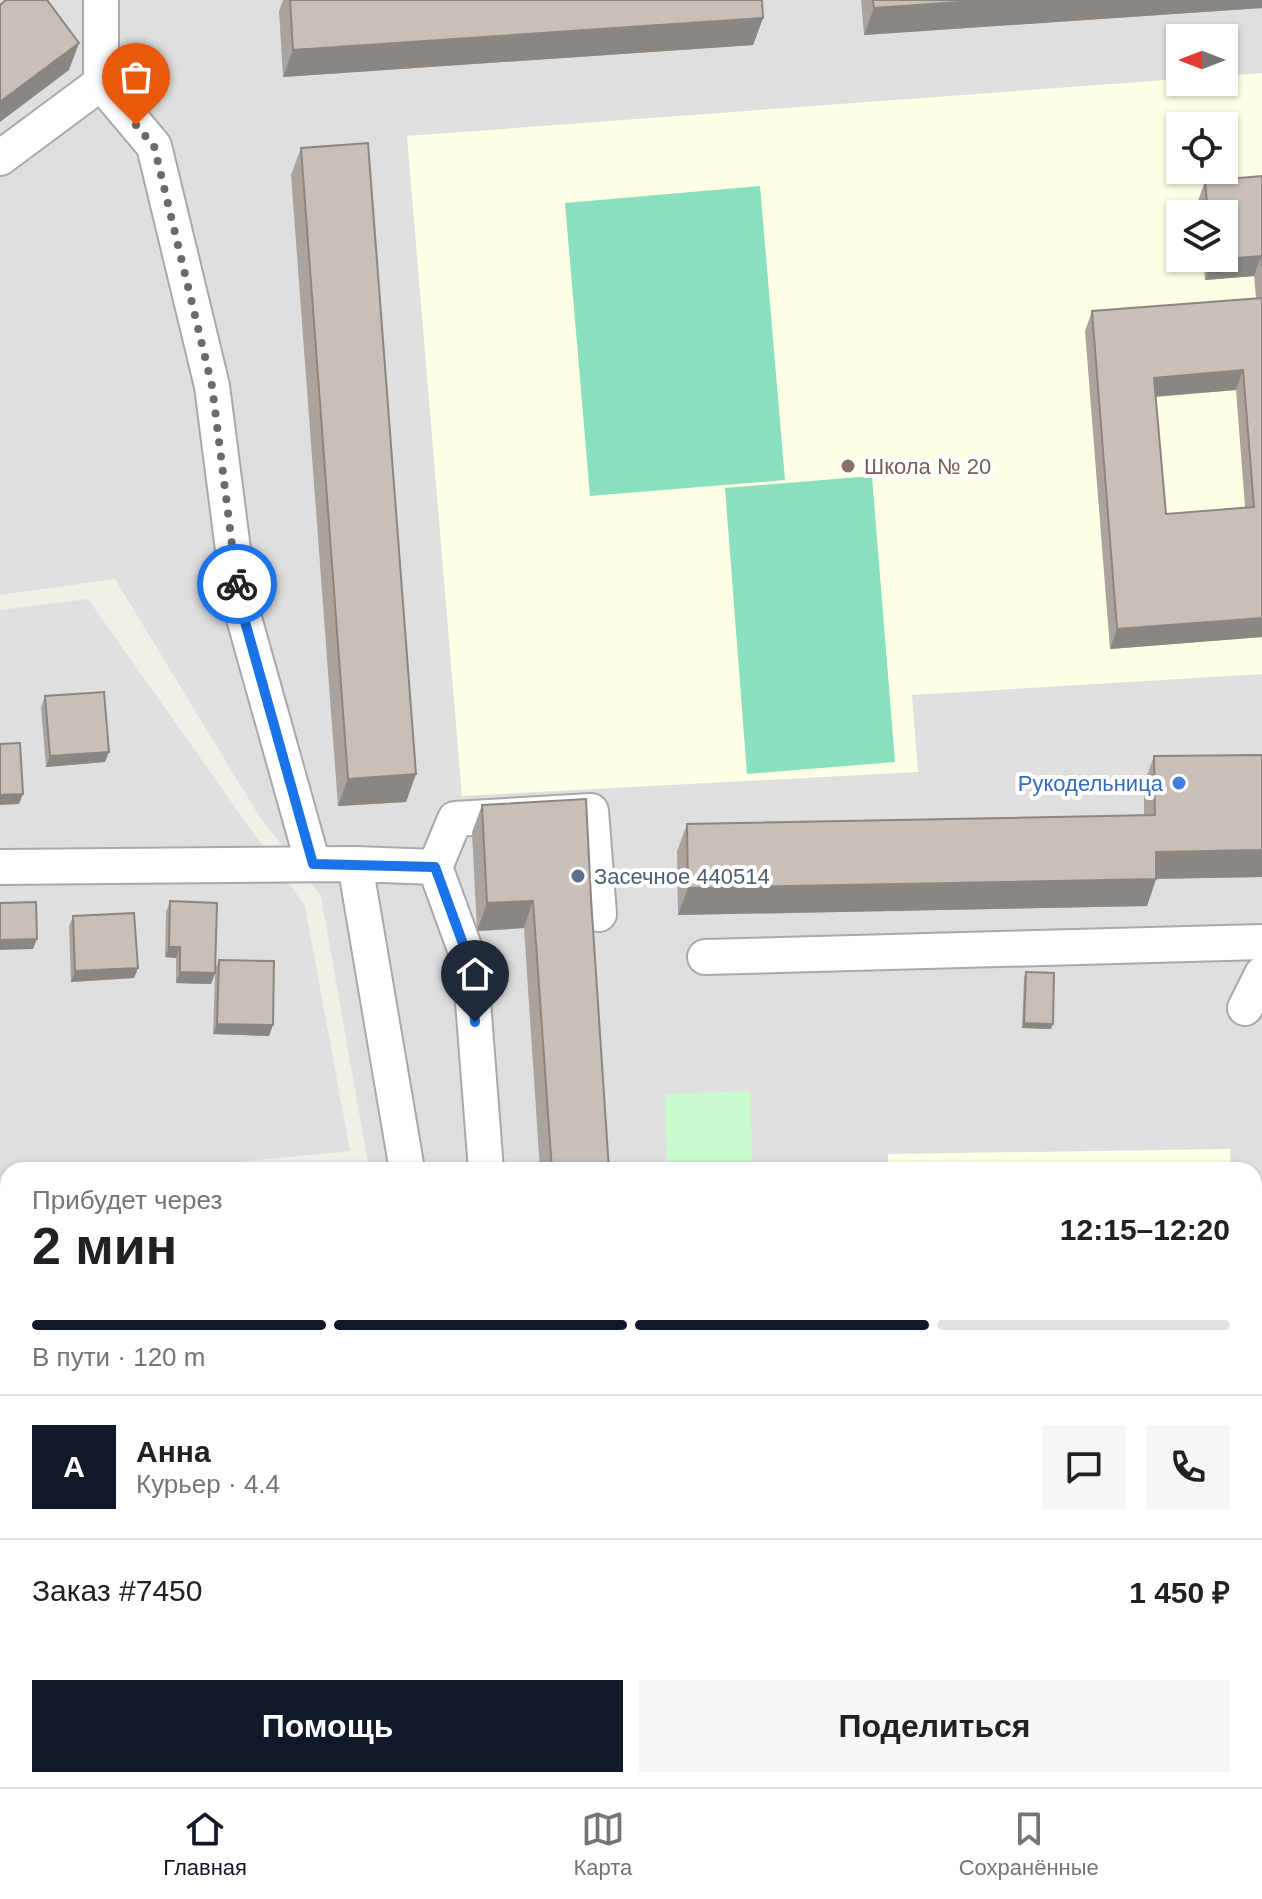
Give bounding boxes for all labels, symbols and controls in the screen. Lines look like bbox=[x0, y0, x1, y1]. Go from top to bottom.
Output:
north arrow bbox=[1166, 24, 1238, 96]
map controls bbox=[1166, 24, 1238, 272]
pin bbox=[102, 43, 170, 125]
icon: bag bbox=[114, 55, 158, 99]
button: locate bbox=[1166, 112, 1238, 184]
button: layers bbox=[1166, 200, 1238, 272]
place label: Школа № 20 bbox=[864, 454, 991, 479]
marker: Школа № 20 bbox=[839, 457, 857, 475]
courier bbox=[197, 544, 277, 624]
icon: bike bbox=[215, 562, 259, 606]
place label: Рукодельница bbox=[1018, 771, 1164, 796]
marker: Рукодельница bbox=[1170, 774, 1188, 792]
place label: Засечное 440514 bbox=[594, 864, 770, 889]
marker: Засечное 440514 bbox=[569, 867, 587, 885]
pin bbox=[441, 940, 509, 1022]
icon: home bbox=[453, 952, 497, 996]
text: Прибудет через bbox=[32, 1185, 222, 1215]
text: 12:15–12:20 bbox=[1060, 1213, 1230, 1246]
text: 2 мин bbox=[32, 1217, 177, 1275]
text: В пути · 120 m bbox=[32, 1342, 205, 1372]
button: chat bbox=[1042, 1425, 1126, 1509]
button: phone bbox=[1146, 1425, 1230, 1509]
text: Анна bbox=[136, 1435, 211, 1468]
text: А bbox=[63, 1450, 85, 1483]
text: Курьер · 4.4 bbox=[136, 1469, 280, 1499]
text: Заказ #7450 bbox=[32, 1574, 202, 1607]
text: 1 450 ₽ bbox=[1129, 1576, 1230, 1609]
button: Помощь bbox=[32, 1680, 623, 1772]
button: Поделиться bbox=[639, 1680, 1230, 1772]
tab: Главная bbox=[163, 1807, 247, 1881]
tab: Карта bbox=[573, 1807, 632, 1881]
tab: Сохранённые bbox=[959, 1807, 1099, 1881]

